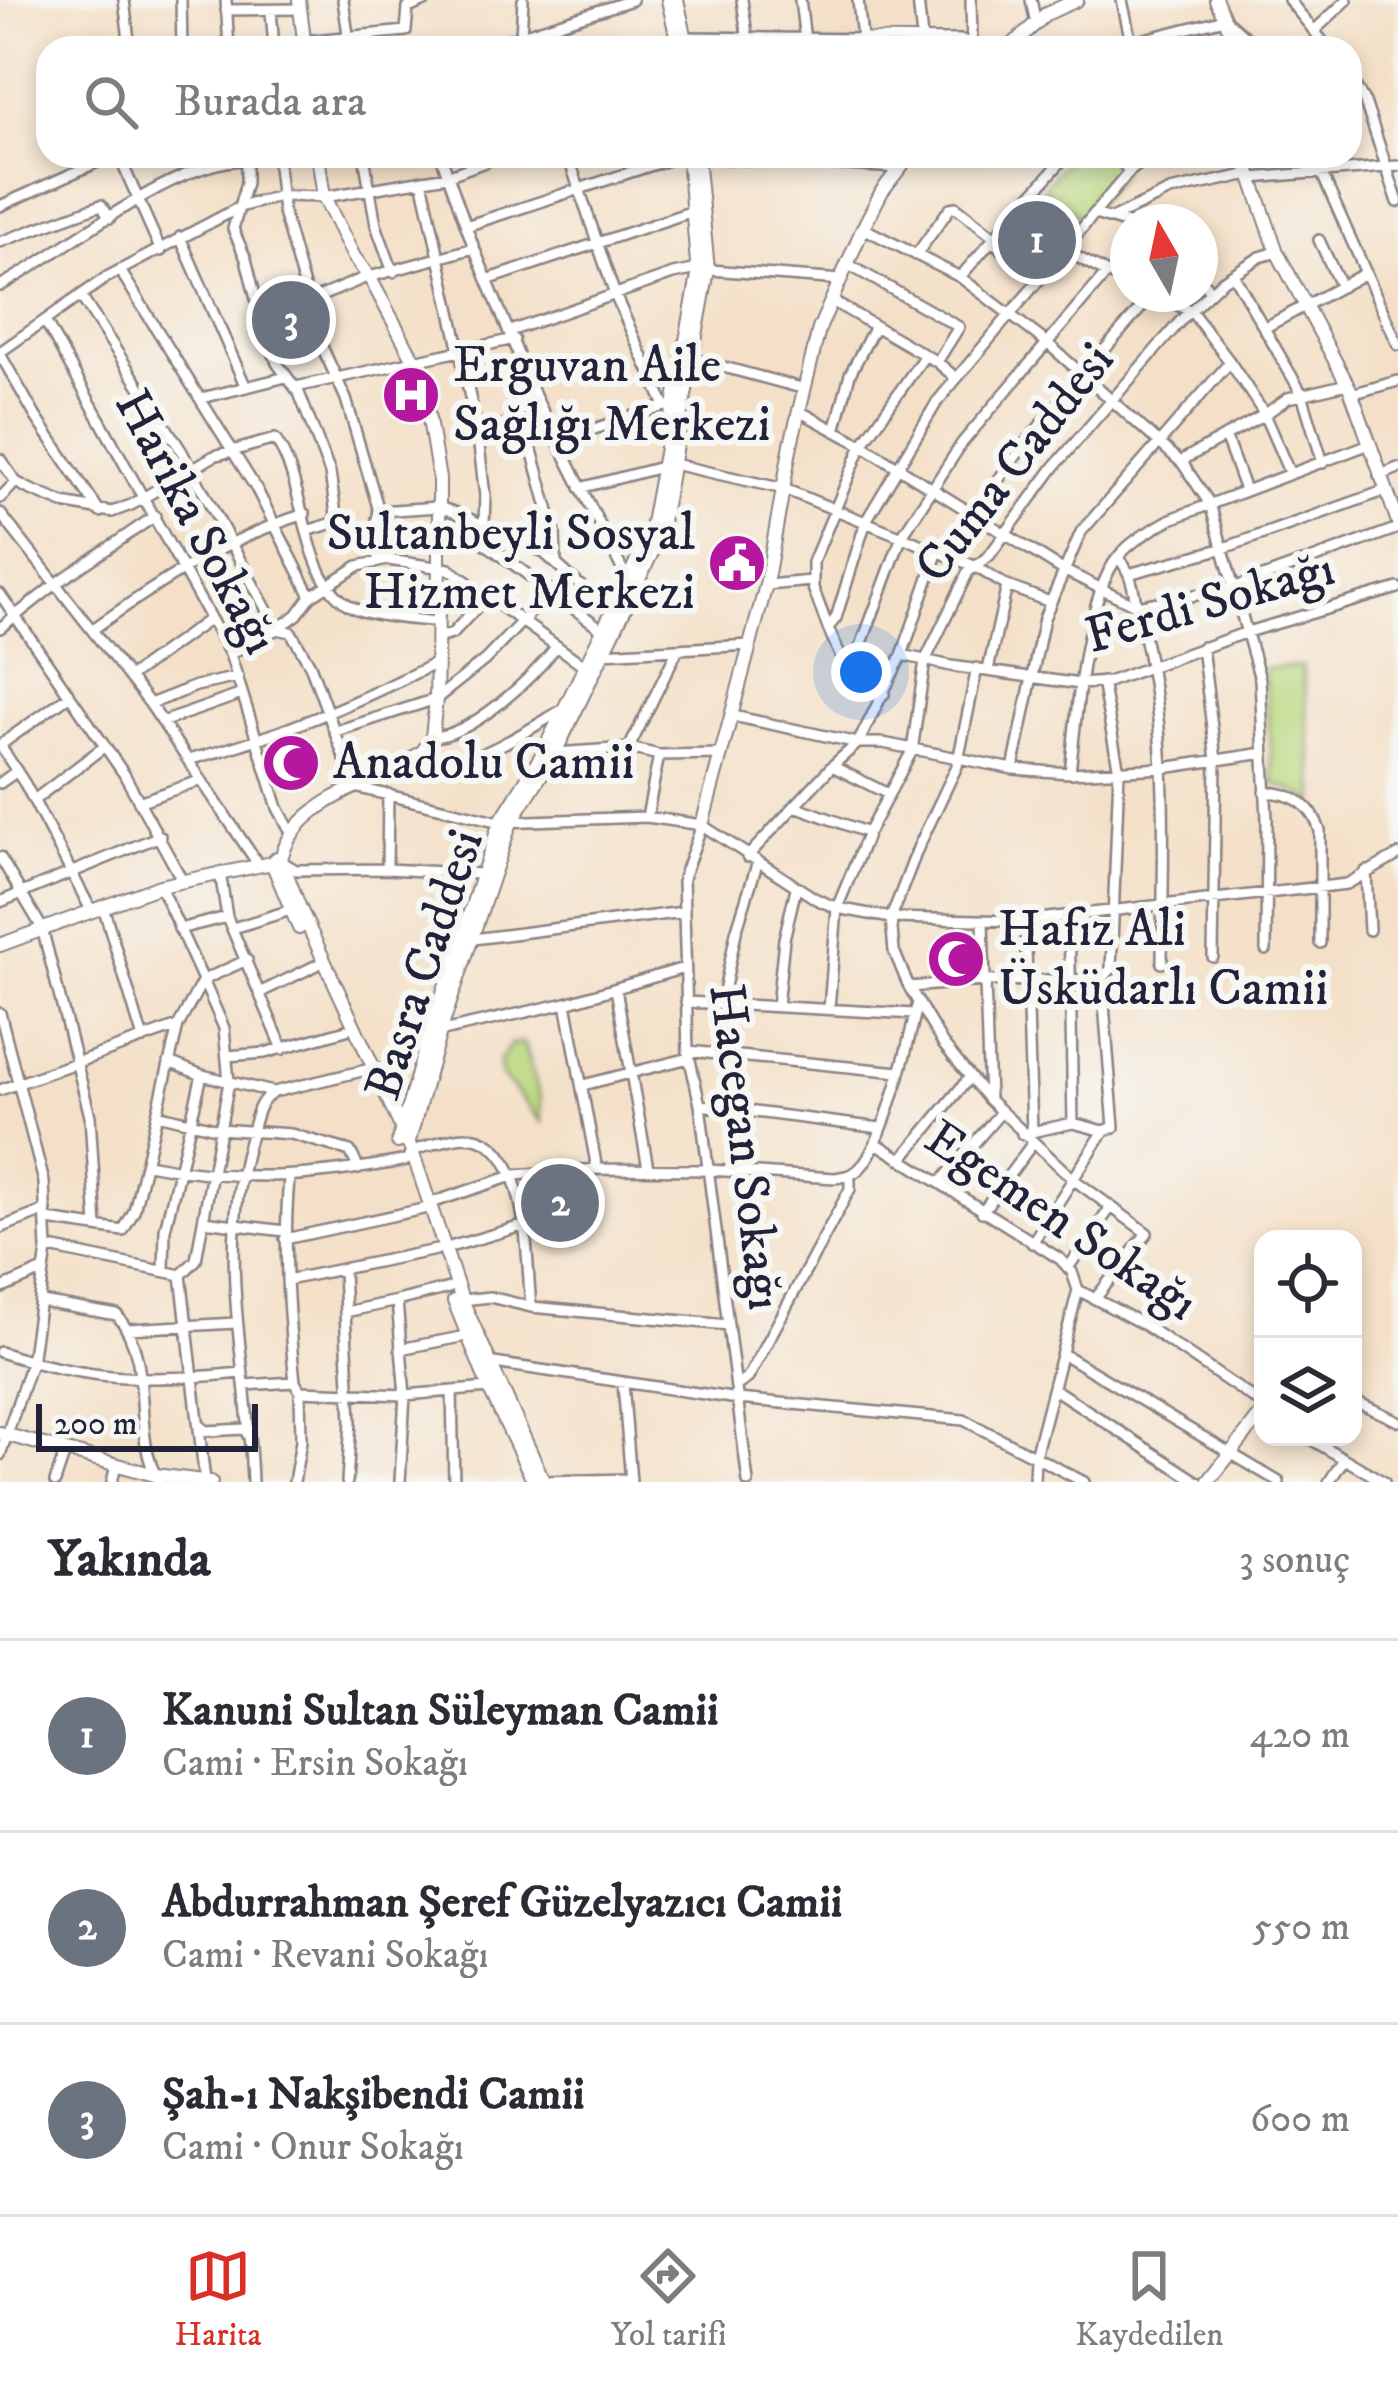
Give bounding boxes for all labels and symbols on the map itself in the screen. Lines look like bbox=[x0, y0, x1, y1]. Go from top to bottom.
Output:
pin: 1 bbox=[998, 195, 1076, 285]
north arrow bbox=[1110, 204, 1218, 312]
pin: 3 bbox=[252, 275, 330, 365]
street label: Cuma Caddesi bbox=[901, 330, 1129, 596]
place label: Erguvan Aile Sağlığı Merkezi bbox=[453, 334, 771, 457]
hospital icon: Erguvan Aile Sağlığı Merkezi bbox=[380, 364, 442, 426]
street label: Harika Sokağı bbox=[99, 379, 293, 665]
place label: Sultanbeyli Sosyal Hizmet Merkezi bbox=[326, 502, 696, 625]
public building icon: Sultanbeyli Sosyal Hizmet Merkezi bbox=[706, 532, 768, 594]
street label: Ferdi Sokağı bbox=[1078, 537, 1342, 669]
your location bbox=[831, 642, 891, 702]
place label: Anadolu Camii bbox=[333, 731, 635, 795]
mosque icon: Anadolu Camii bbox=[260, 732, 322, 794]
street label: Basra Caddesi bbox=[351, 822, 499, 1108]
place label: Hafız Ali Üsküdarlı Camii bbox=[998, 898, 1328, 1021]
mosque icon: Hafız Ali Üsküdarlı Camii bbox=[925, 928, 987, 990]
street label: Hacegan Sokağı bbox=[693, 980, 797, 1314]
street label: Egemen Sokağı bbox=[912, 1106, 1210, 1336]
pin: 2 bbox=[521, 1158, 599, 1248]
scale bar bbox=[36, 1398, 258, 1451]

